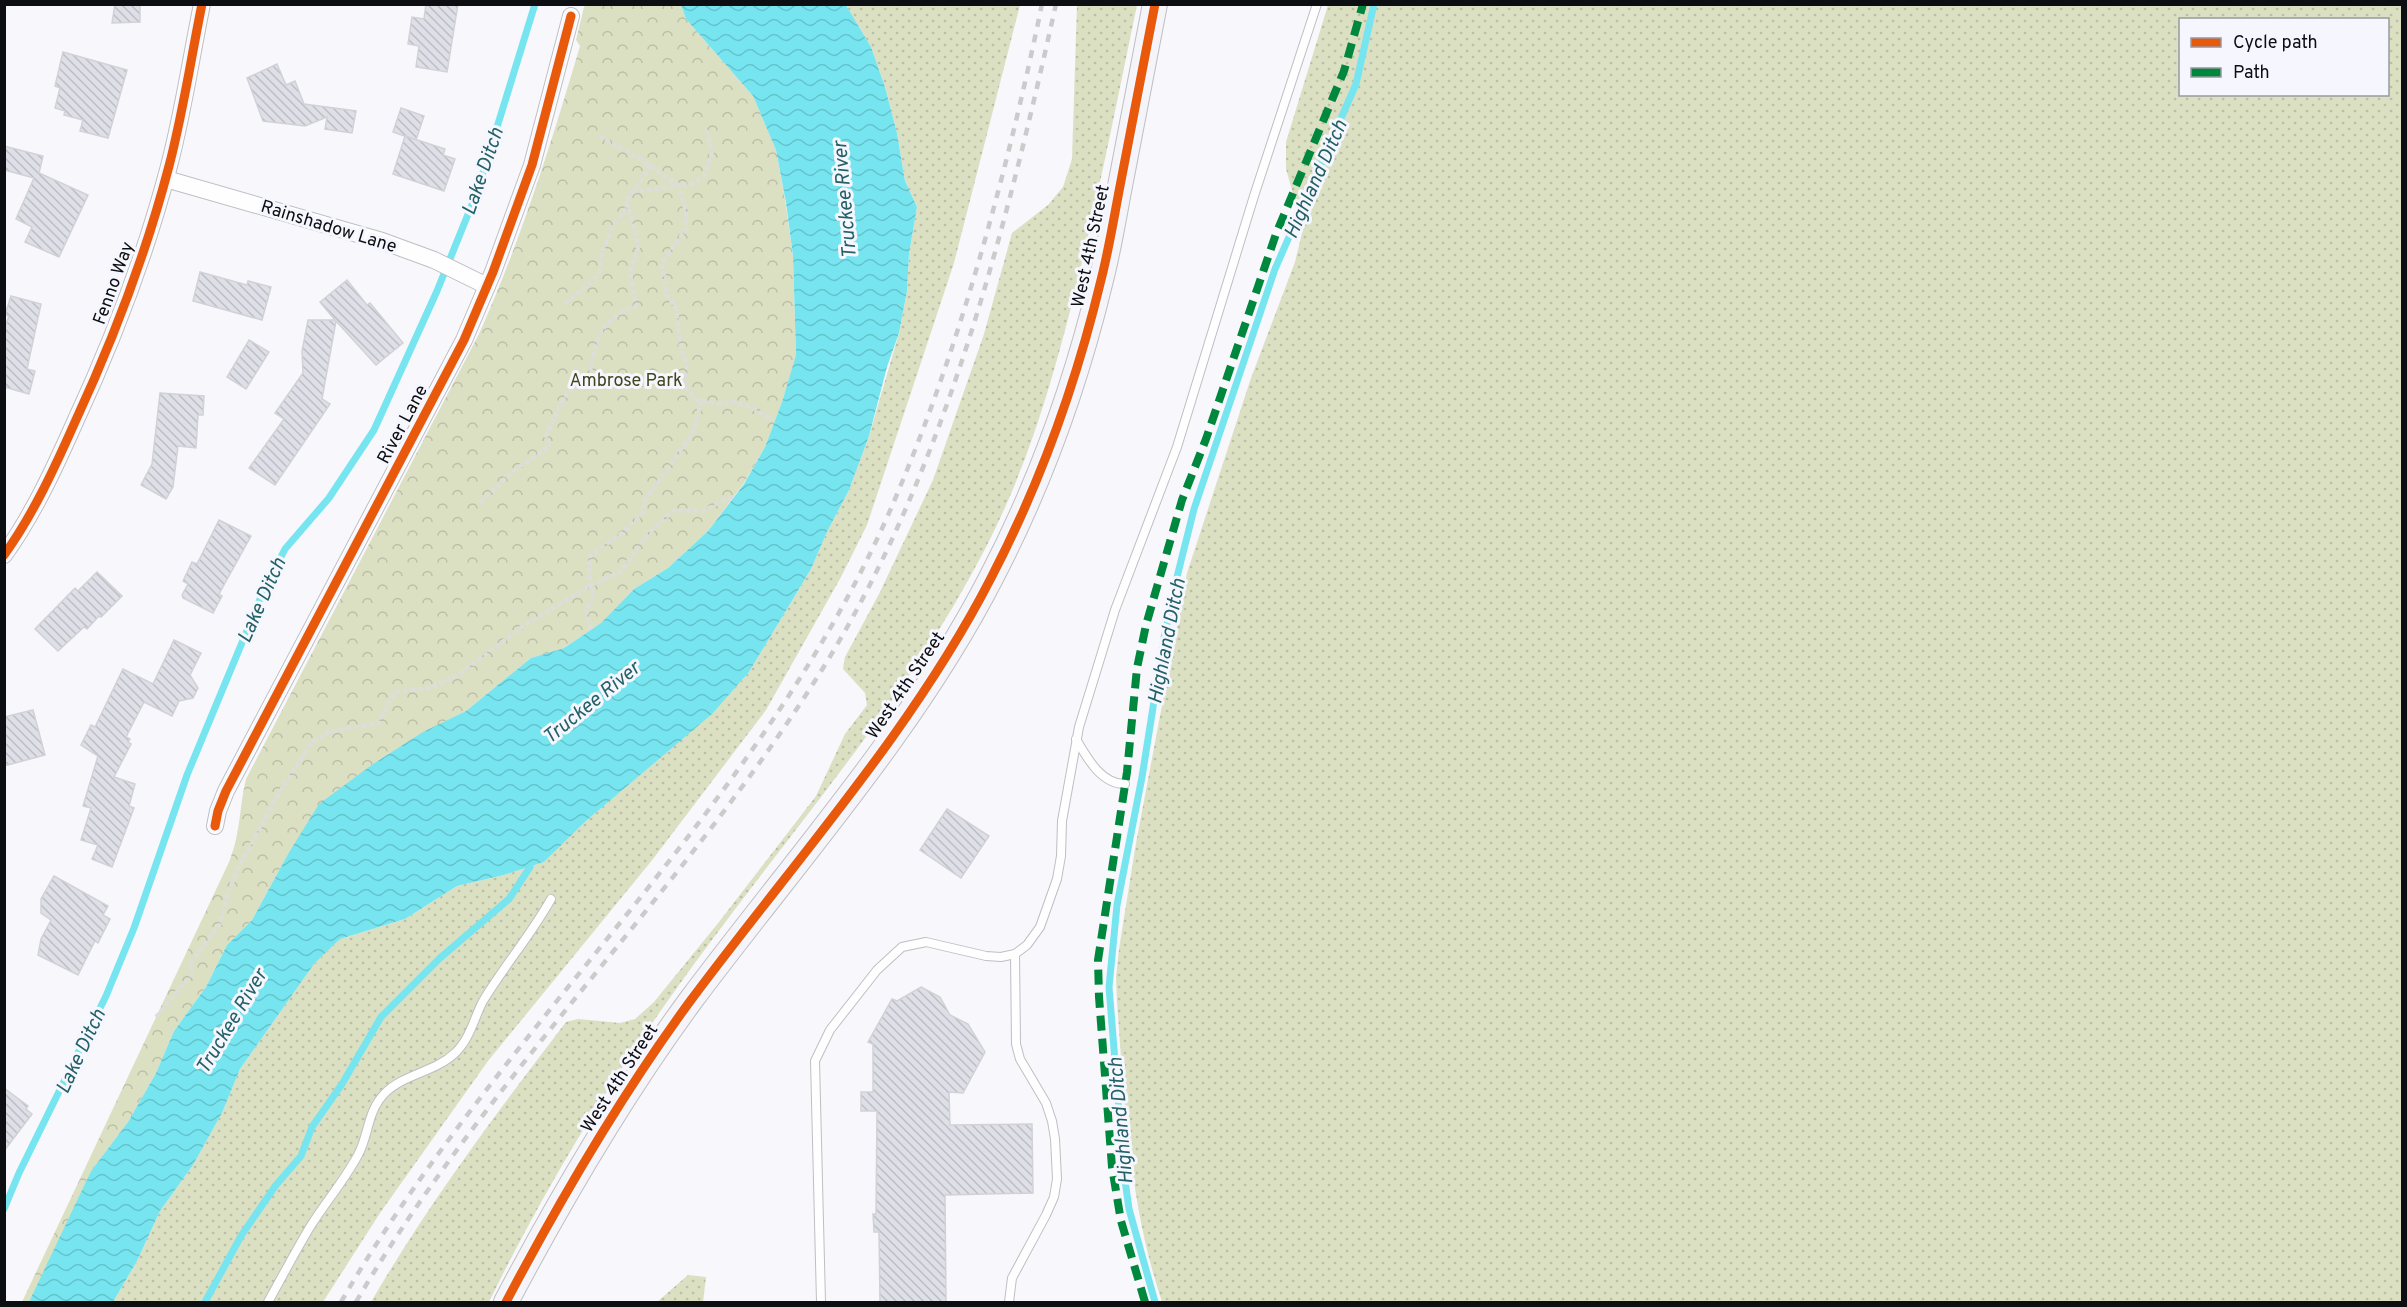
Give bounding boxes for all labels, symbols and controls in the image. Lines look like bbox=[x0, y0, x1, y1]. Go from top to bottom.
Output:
legend bbox=[2179, 18, 2389, 96]
text: Cycle path bbox=[2233, 32, 2318, 55]
text: Path bbox=[2233, 62, 2270, 85]
water label: Highland Ditch bbox=[1279, 116, 1355, 243]
water label: Lake Ditch bbox=[457, 124, 511, 219]
water label: Truckee River bbox=[828, 139, 864, 260]
street label: West 4th Street bbox=[1067, 183, 1116, 310]
street label: Rainshadow Lane bbox=[258, 196, 399, 259]
street label: Fenno Way bbox=[89, 239, 140, 328]
park label: Ambrose Park bbox=[569, 370, 683, 393]
street label: River Lane bbox=[373, 381, 434, 468]
water label: Lake Ditch bbox=[232, 554, 293, 648]
water label: Highland Ditch bbox=[1143, 576, 1193, 706]
street label: West 4th Street bbox=[862, 628, 951, 744]
water label: Truckee River bbox=[538, 655, 647, 751]
water label: Truckee River bbox=[191, 964, 275, 1079]
water label: Lake Ditch bbox=[51, 1005, 113, 1098]
street label: West 4th Street bbox=[577, 1020, 664, 1138]
water label: Highland Ditch bbox=[1103, 1056, 1140, 1185]

